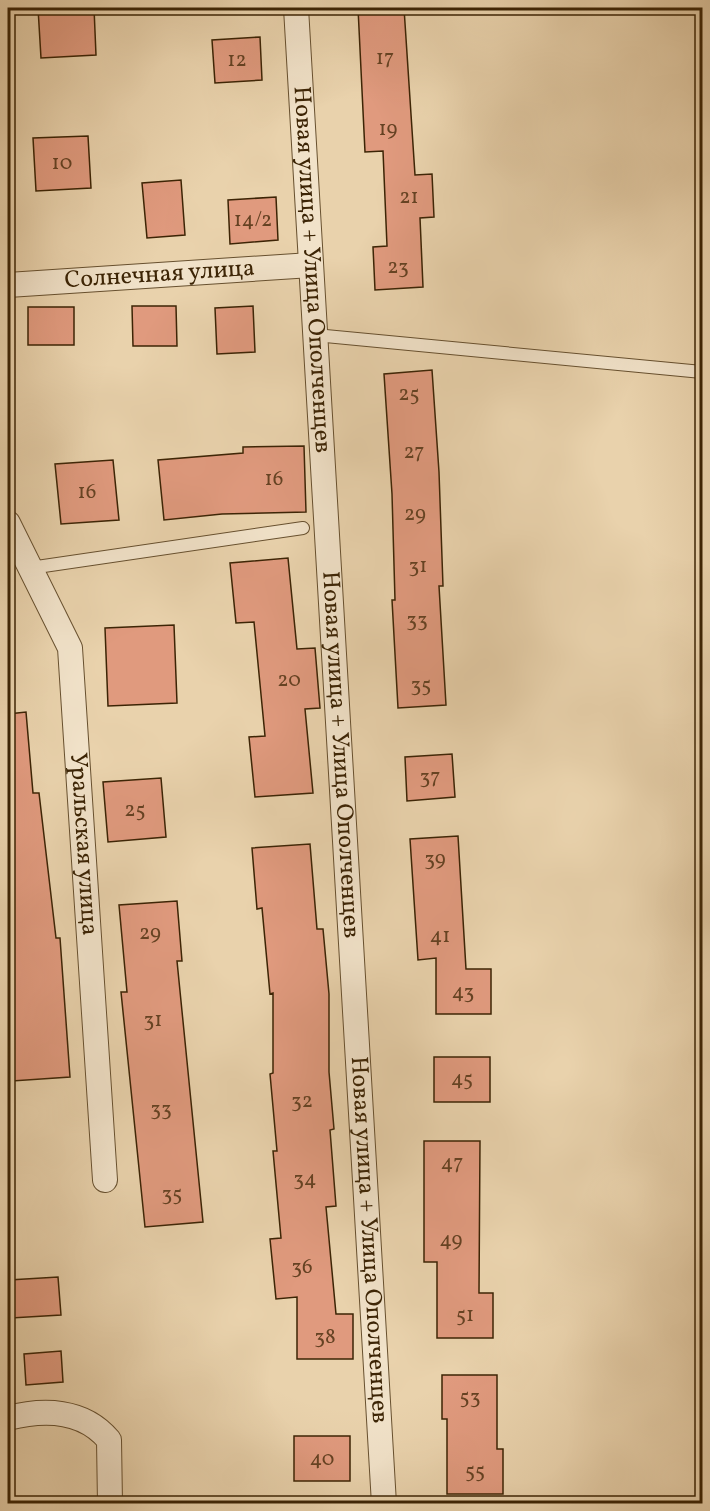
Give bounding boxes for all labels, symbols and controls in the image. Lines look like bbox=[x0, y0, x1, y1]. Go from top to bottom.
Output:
house number: 17 bbox=[376, 44, 394, 73]
house number: 12 bbox=[227, 46, 247, 75]
street label: Новая улица + Улица Ополченцев bbox=[284, 85, 339, 454]
house number: 19 bbox=[378, 115, 398, 144]
house number: 10 bbox=[52, 149, 72, 178]
house number: 21 bbox=[399, 183, 419, 212]
house number: 14/2 bbox=[234, 206, 272, 235]
street label: Солнечная улица bbox=[63, 252, 256, 298]
house number: 23 bbox=[387, 253, 409, 282]
house number: 25 bbox=[398, 380, 420, 409]
house number: 27 bbox=[404, 438, 424, 467]
house number: 16 bbox=[265, 465, 283, 494]
house number: 16 bbox=[78, 478, 96, 507]
house number: 29 bbox=[404, 500, 426, 529]
house number: 31 bbox=[409, 552, 427, 581]
street label: Новая улица + Улица Ополченцев bbox=[312, 570, 368, 939]
house number: 33 bbox=[406, 606, 428, 635]
house number: 20 bbox=[277, 666, 301, 695]
house number: 35 bbox=[411, 671, 431, 700]
street label: Уральская улица bbox=[60, 751, 106, 937]
house number: 37 bbox=[420, 763, 440, 792]
house number: 25 bbox=[124, 796, 146, 825]
house number: 39 bbox=[424, 845, 446, 874]
house number: 29 bbox=[139, 919, 161, 948]
house number: 41 bbox=[430, 922, 450, 951]
house number: 43 bbox=[452, 978, 474, 1007]
house number: 31 bbox=[144, 1006, 162, 1035]
street label: Новая улица + Улица Ополченцев bbox=[341, 1055, 396, 1424]
house number: 45 bbox=[451, 1065, 473, 1094]
house number: 32 bbox=[291, 1087, 313, 1116]
house number: 33 bbox=[150, 1095, 172, 1124]
house number: 47 bbox=[441, 1149, 463, 1178]
house number: 34 bbox=[293, 1165, 317, 1194]
house number: 35 bbox=[162, 1180, 182, 1209]
house number: 49 bbox=[440, 1226, 463, 1255]
house number: 36 bbox=[291, 1253, 313, 1282]
house number: 51 bbox=[456, 1301, 474, 1330]
house number: 38 bbox=[314, 1323, 336, 1352]
house number: 53 bbox=[460, 1383, 480, 1412]
house number: 40 bbox=[310, 1445, 334, 1474]
house number: 55 bbox=[465, 1457, 485, 1486]

